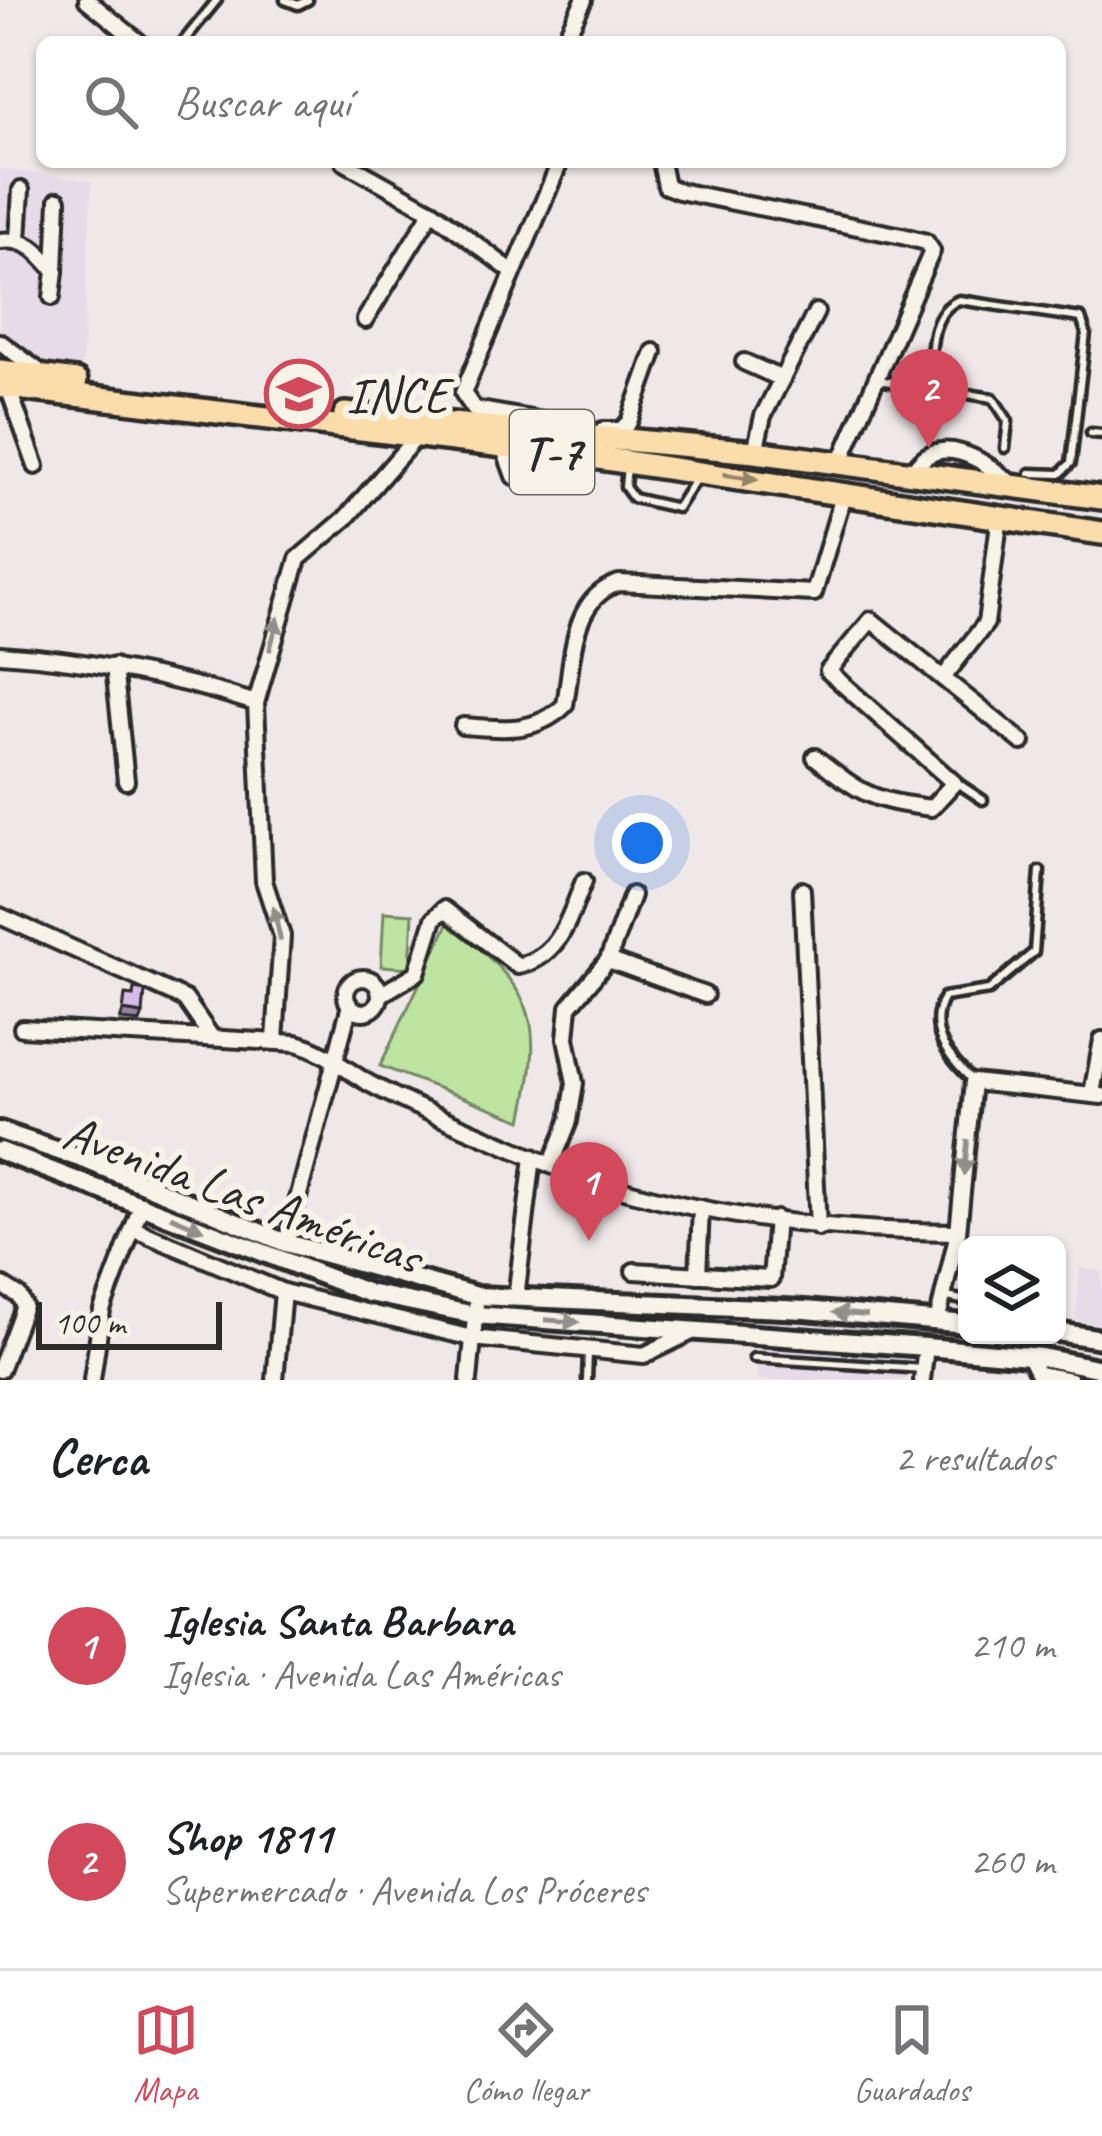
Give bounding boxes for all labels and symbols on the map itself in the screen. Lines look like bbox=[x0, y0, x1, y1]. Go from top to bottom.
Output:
pin: 2 bbox=[890, 349, 968, 448]
school or university icon: INCE bbox=[264, 359, 334, 429]
place label: INCE bbox=[346, 363, 455, 427]
road number: T-7 bbox=[510, 410, 594, 494]
one-way arrow bbox=[723, 468, 761, 487]
one-way arrow bbox=[266, 616, 285, 653]
your location bbox=[612, 813, 672, 873]
one-way arrow bbox=[266, 904, 285, 942]
street label: Avenida Las Américas bbox=[55, 1100, 434, 1290]
one-way arrow bbox=[956, 1139, 975, 1176]
pin: 1 bbox=[550, 1142, 628, 1241]
one-way arrow bbox=[170, 1214, 206, 1233]
scale bar bbox=[36, 1296, 222, 1349]
one-way arrow bbox=[831, 1304, 868, 1323]
one-way arrow bbox=[544, 1312, 581, 1331]

